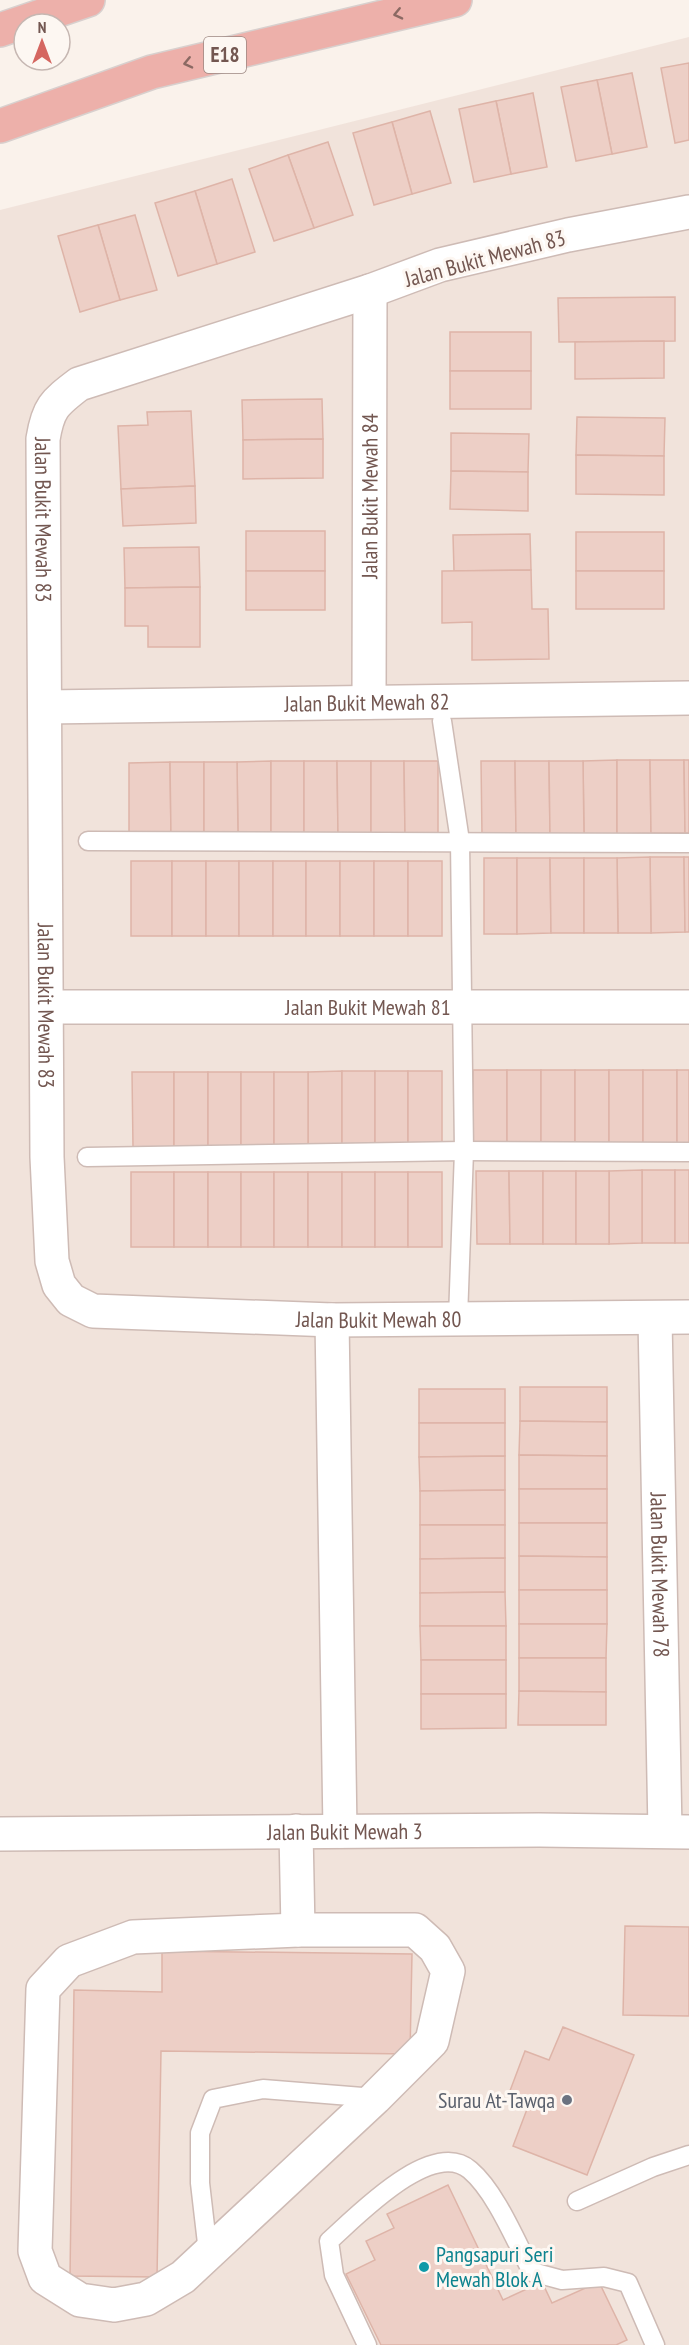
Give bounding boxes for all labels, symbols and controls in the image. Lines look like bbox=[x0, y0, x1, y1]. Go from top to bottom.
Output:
one-way arrow bbox=[393, 6, 403, 19]
north arrow bbox=[12, 12, 72, 72]
text: N bbox=[38, 17, 46, 37]
road number: E18 bbox=[204, 37, 246, 73]
one-way arrow bbox=[183, 56, 193, 69]
street label: Jalan Bukit Mewah 83 bbox=[401, 223, 568, 293]
street label: Jalan Bukit Mewah 84 bbox=[355, 413, 384, 580]
street label: Jalan Bukit Mewah 83 bbox=[29, 436, 58, 603]
street label: Jalan Bukit Mewah 82 bbox=[283, 687, 450, 718]
street label: Jalan Bukit Mewah 83 bbox=[32, 922, 61, 1089]
street label: Jalan Bukit Mewah 81 bbox=[284, 993, 451, 1021]
street label: Jalan Bukit Mewah 80 bbox=[294, 1305, 462, 1334]
street label: Jalan Bukit Mewah 78 bbox=[644, 1491, 676, 1658]
street label: Jalan Bukit Mewah 3 bbox=[266, 1817, 423, 1846]
place label: Surau At-Tawqa bbox=[438, 2086, 555, 2114]
marker: Surau At-Tawqa bbox=[560, 2093, 574, 2107]
place label: Pangsapuri Seri Mewah Blok A bbox=[436, 2240, 553, 2293]
marker: Pangsapuri Seri Mewah Blok A bbox=[417, 2260, 431, 2274]

